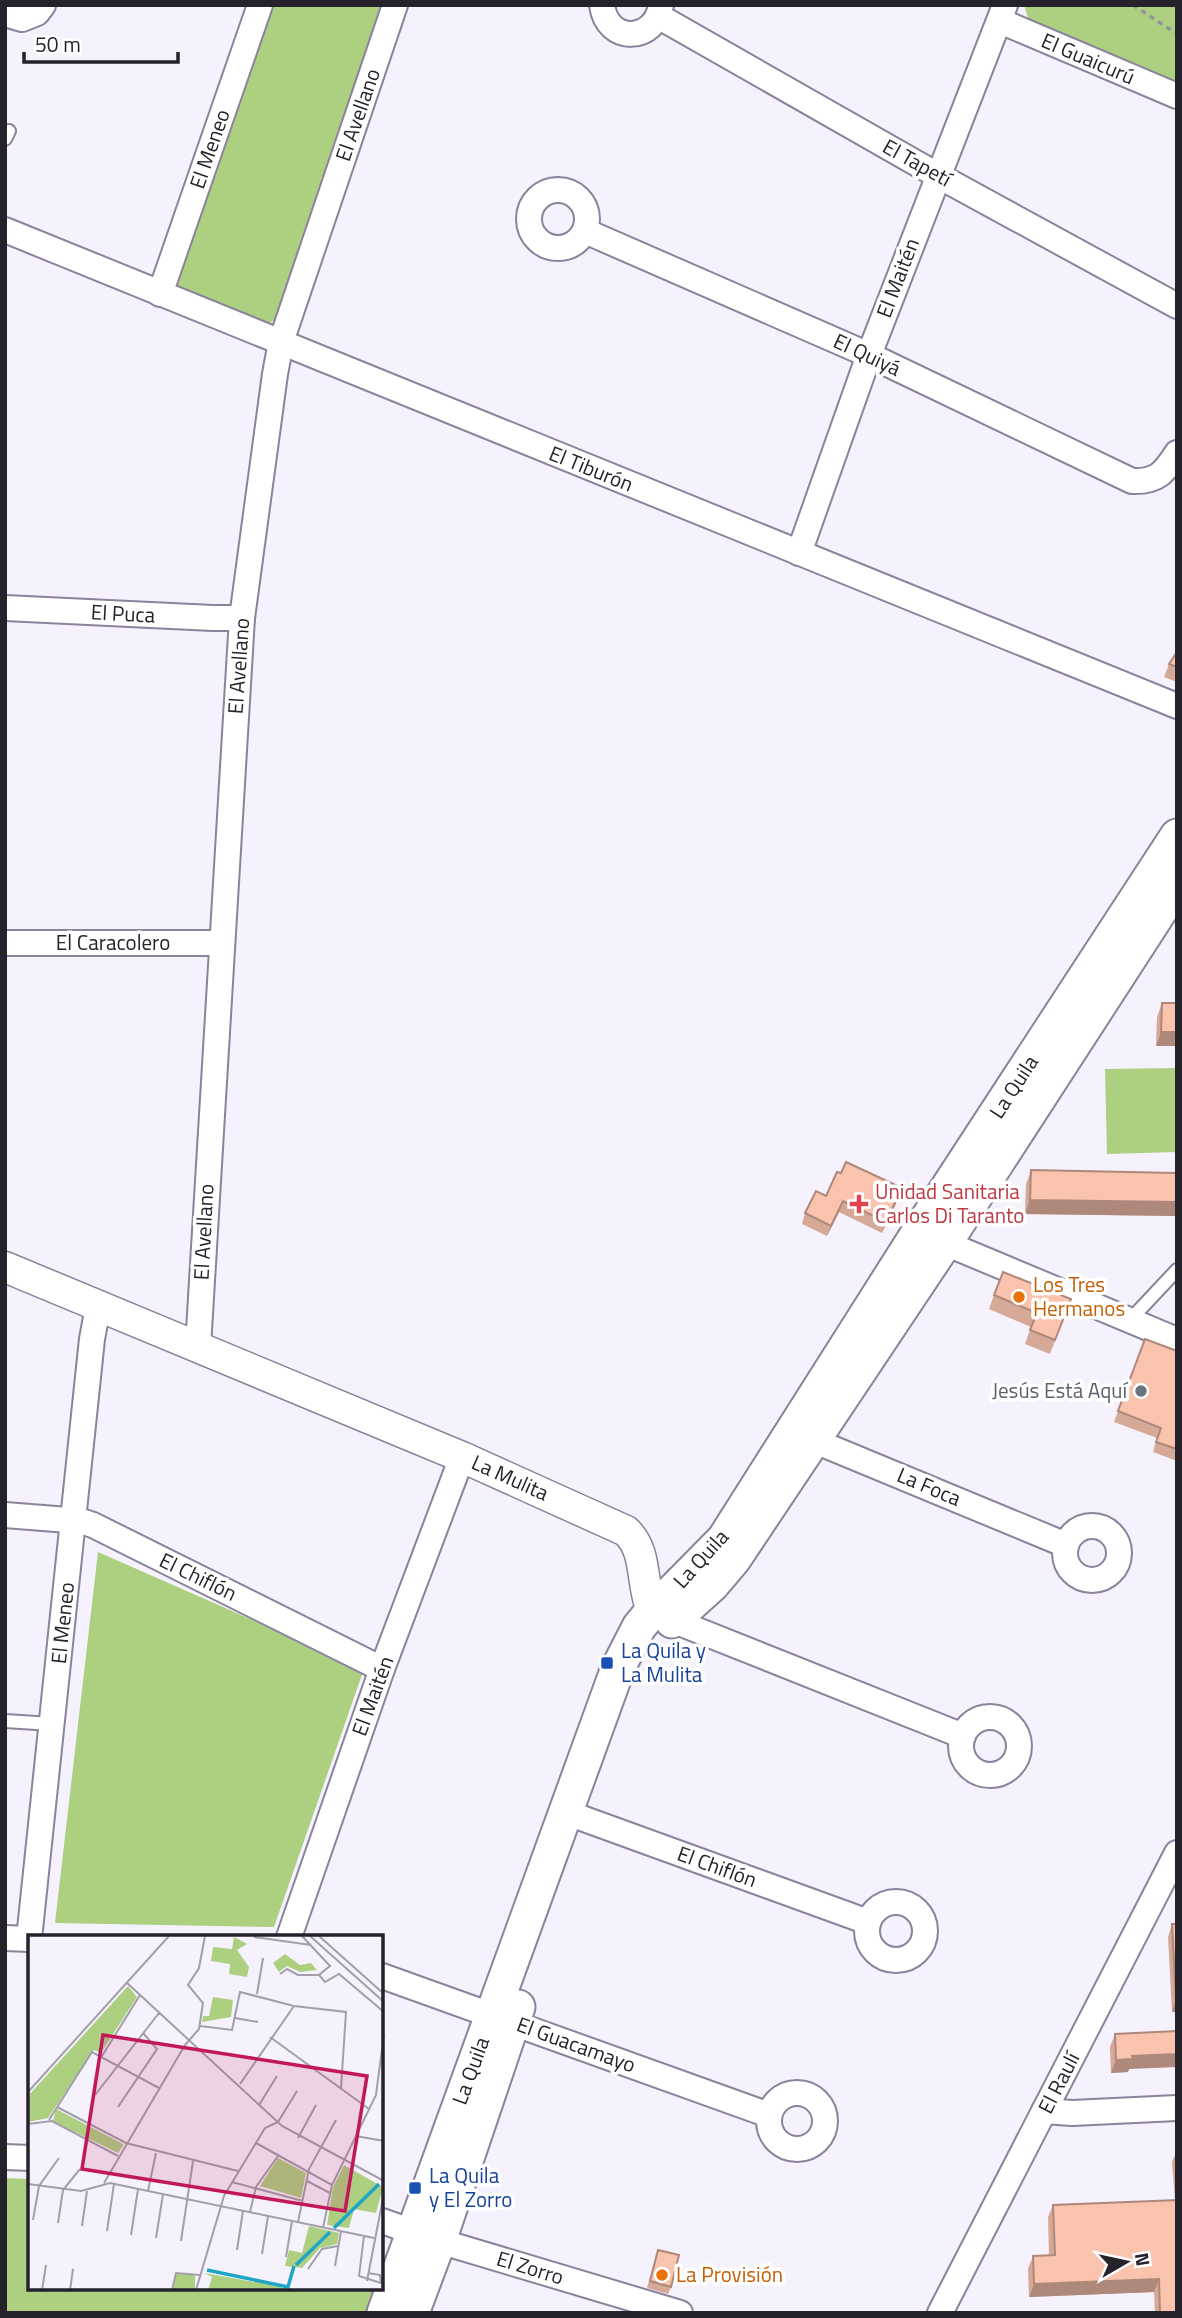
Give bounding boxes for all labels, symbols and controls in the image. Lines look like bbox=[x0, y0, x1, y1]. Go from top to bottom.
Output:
scale bar bbox=[24, 21, 178, 65]
street label: El Guaicurú bbox=[1037, 24, 1140, 92]
text: 50 m bbox=[35, 28, 81, 60]
street label: El Avellano bbox=[326, 64, 388, 165]
street label: El Meneo bbox=[181, 105, 238, 193]
street label: El Tapetí bbox=[877, 130, 959, 195]
street label: El Maitén bbox=[867, 233, 927, 322]
street label: El Quiyá bbox=[828, 325, 907, 384]
street label: El Tiburón bbox=[544, 437, 638, 499]
street label: El Puca bbox=[90, 595, 157, 631]
street label: El Avellano bbox=[219, 617, 257, 715]
street label: El Caracolero bbox=[56, 926, 170, 958]
street label: La Quila bbox=[981, 1048, 1046, 1125]
place label: Unidad Sanitaria Carlos Di Taranto bbox=[875, 1175, 1024, 1231]
street label: El Avellano bbox=[185, 1183, 222, 1281]
marker: Unidad Sanitaria Carlos Di Taranto bbox=[849, 1194, 869, 1214]
place label: Los Tres Hermanos bbox=[1033, 1268, 1125, 1324]
marker: Los Tres Hermanos bbox=[1011, 1289, 1027, 1305]
place label: Jesús Está Aquí bbox=[992, 1374, 1128, 1406]
marker: Jesús Está Aquí bbox=[1133, 1383, 1149, 1399]
street label: La Mulita bbox=[467, 1446, 554, 1508]
street label: La Foca bbox=[892, 1458, 967, 1514]
street label: La Quila bbox=[665, 1521, 736, 1595]
street label: El Chiflón bbox=[154, 1544, 243, 1609]
street label: El Meneo bbox=[42, 1580, 82, 1665]
place label: La Quila y La Mulita bbox=[621, 1634, 706, 1690]
street label: El Maitén bbox=[343, 1651, 401, 1740]
marker: La Quila y La Mulita bbox=[599, 1655, 615, 1671]
street label: El Chiflón bbox=[673, 1837, 762, 1895]
inset map bbox=[28, 1935, 383, 2290]
street label: El Guacamayo bbox=[512, 2008, 640, 2080]
street label: La Quila bbox=[443, 2032, 497, 2109]
street label: El Raulí bbox=[1029, 2045, 1088, 2119]
place label: La Quila y El Zorro bbox=[429, 2159, 512, 2215]
marker: La Quila y El Zorro bbox=[407, 2180, 423, 2196]
north arrow bbox=[1091, 2227, 1161, 2297]
street label: El Zorro bbox=[493, 2242, 568, 2292]
text: N bbox=[1128, 2250, 1159, 2268]
place label: La Provisión bbox=[676, 2258, 783, 2290]
marker: La Provisión bbox=[654, 2267, 670, 2283]

